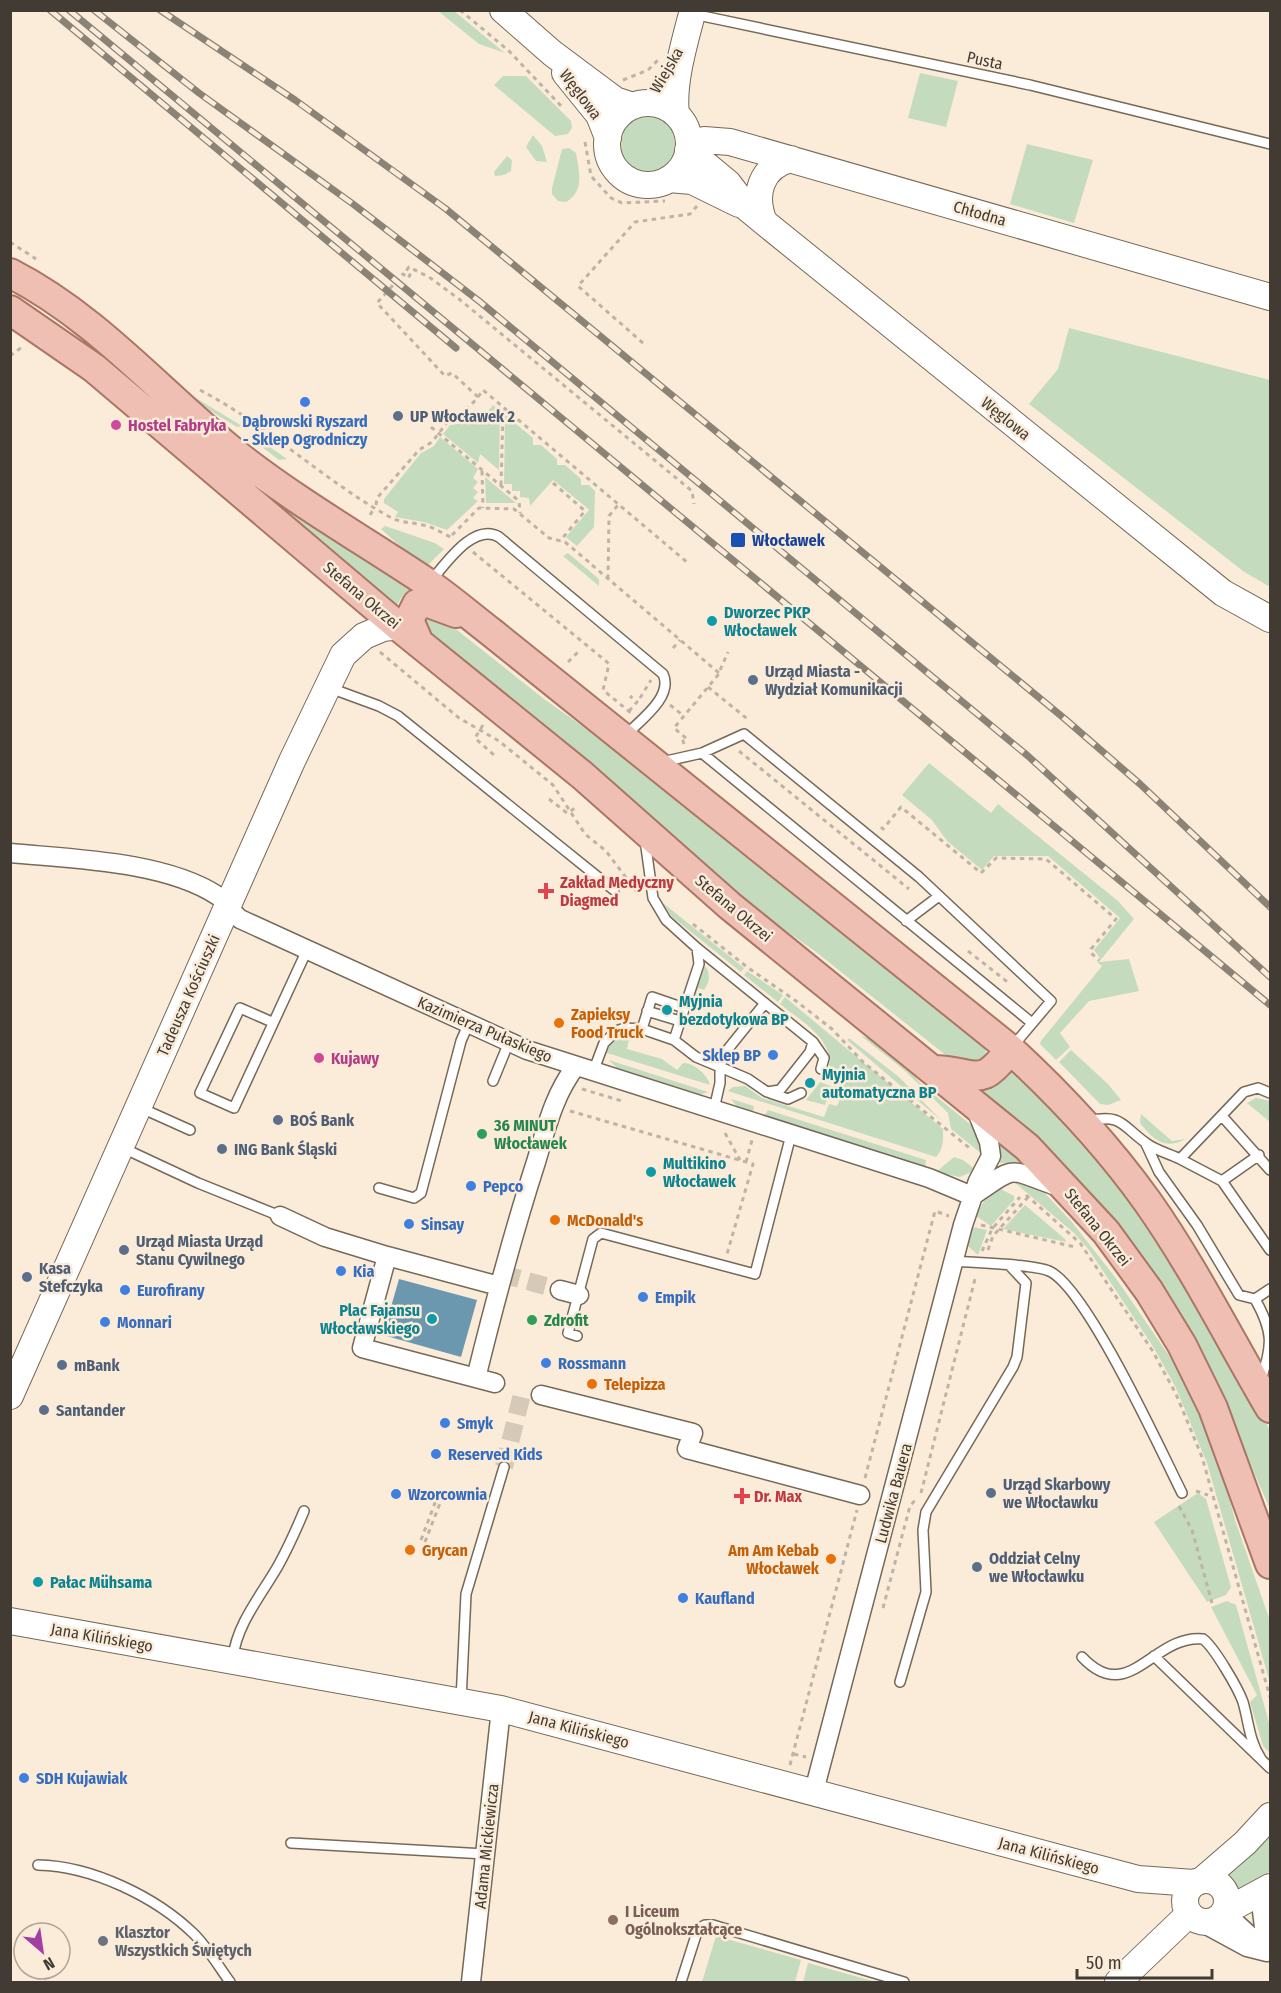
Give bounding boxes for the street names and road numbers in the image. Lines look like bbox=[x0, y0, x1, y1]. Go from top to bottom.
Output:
street label: Wiejska bbox=[646, 44, 687, 97]
street label: Pusta bbox=[965, 47, 1005, 74]
street label: Węglowa bbox=[556, 65, 606, 123]
street label: Chłodna bbox=[951, 197, 1009, 230]
street label: Węglowa bbox=[977, 393, 1034, 444]
street label: Stefana Okrzei bbox=[319, 558, 404, 633]
street label: Stefana Okrzei bbox=[691, 871, 776, 946]
street label: Tadeusza Kościuszki bbox=[153, 931, 224, 1059]
street label: Kazimierza Pułaskiego bbox=[415, 993, 555, 1066]
street label: Stefana Okrzei bbox=[1061, 1185, 1135, 1270]
street label: Ludwika Bauera bbox=[871, 1441, 916, 1545]
street label: Jana Kilińskiego bbox=[49, 1619, 154, 1656]
street label: Jana Kilińskiego bbox=[527, 1707, 631, 1752]
street label: Adama Mickiewicza bbox=[470, 1782, 503, 1910]
street label: Jana Kilińskiego bbox=[997, 1833, 1101, 1878]

